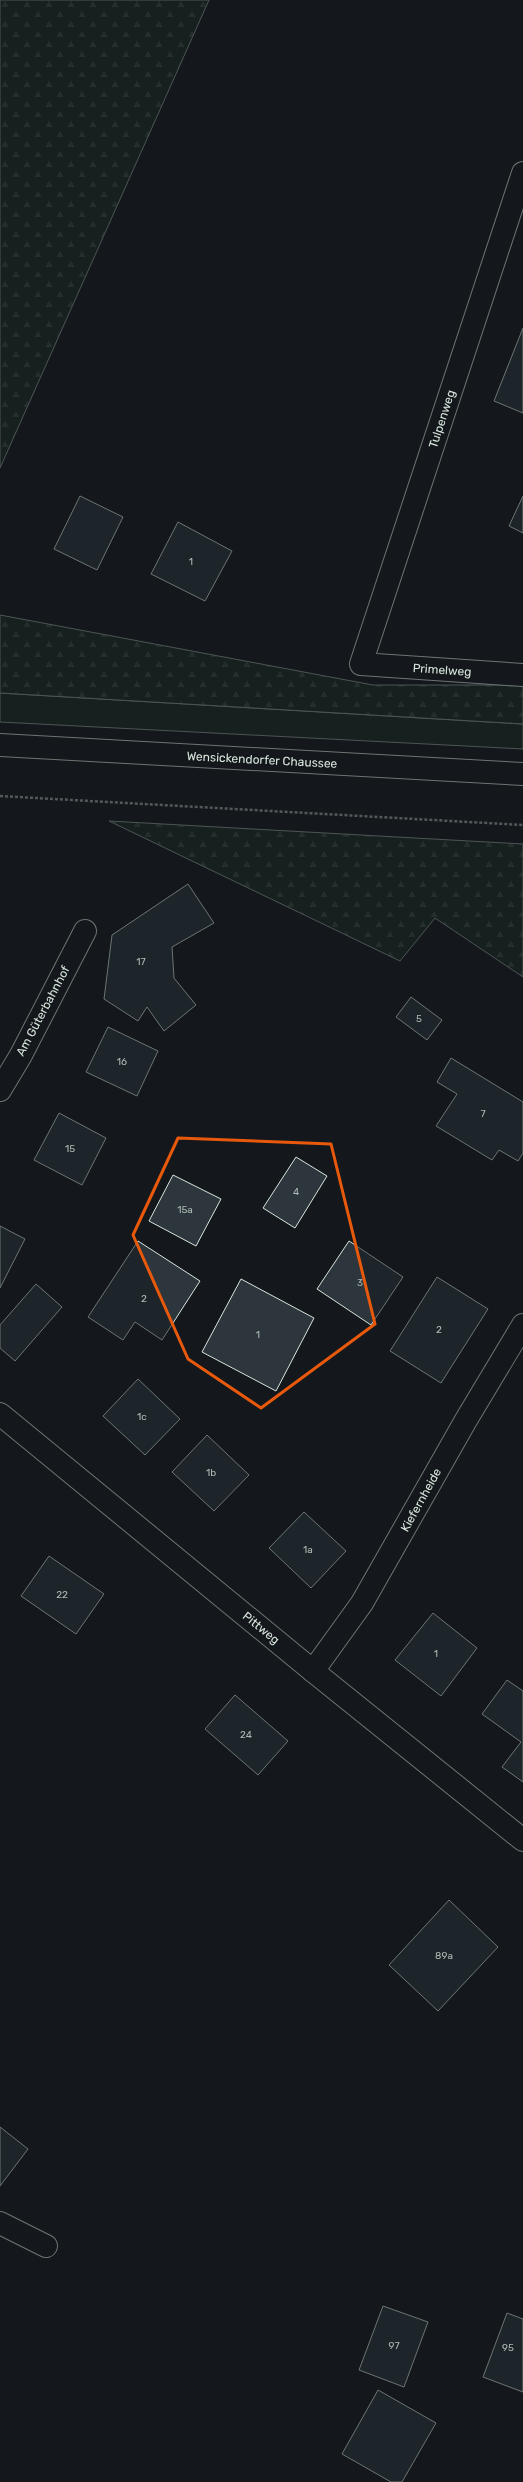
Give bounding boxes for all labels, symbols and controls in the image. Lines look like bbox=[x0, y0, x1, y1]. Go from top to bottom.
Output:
street label: Tulpenweg bbox=[426, 388, 458, 450]
house number: 1 bbox=[189, 556, 193, 568]
street label: Primelweg bbox=[412, 661, 472, 679]
street label: Wensickendorfer Chaussee bbox=[186, 749, 338, 771]
house number: 17 bbox=[136, 956, 146, 968]
street label: Am Güterbahnhof bbox=[13, 963, 73, 1058]
house number: 5 bbox=[416, 1013, 422, 1025]
house number: 16 bbox=[117, 1056, 127, 1068]
house number: 7 bbox=[480, 1108, 486, 1120]
house number: 15 bbox=[65, 1143, 75, 1155]
house number: 4 bbox=[293, 1186, 299, 1198]
house number: 15a bbox=[177, 1204, 193, 1216]
house number: 3 bbox=[357, 1277, 363, 1289]
house number: 2 bbox=[141, 1293, 147, 1305]
house number: 2 bbox=[436, 1324, 442, 1336]
house number: 1 bbox=[256, 1329, 260, 1341]
house number: 1c bbox=[137, 1411, 147, 1423]
street label: Kiefernheide bbox=[398, 1465, 444, 1534]
house number: 1b bbox=[206, 1467, 216, 1479]
house number: 1a bbox=[303, 1544, 313, 1556]
house number: 22 bbox=[56, 1589, 68, 1601]
street label: Pittweg bbox=[240, 1609, 282, 1647]
house number: 1 bbox=[434, 1648, 438, 1660]
house number: 24 bbox=[240, 1729, 252, 1741]
house number: 89a bbox=[435, 1950, 453, 1962]
house number: 97 bbox=[388, 2340, 400, 2352]
house number: 95 bbox=[502, 2342, 514, 2354]

